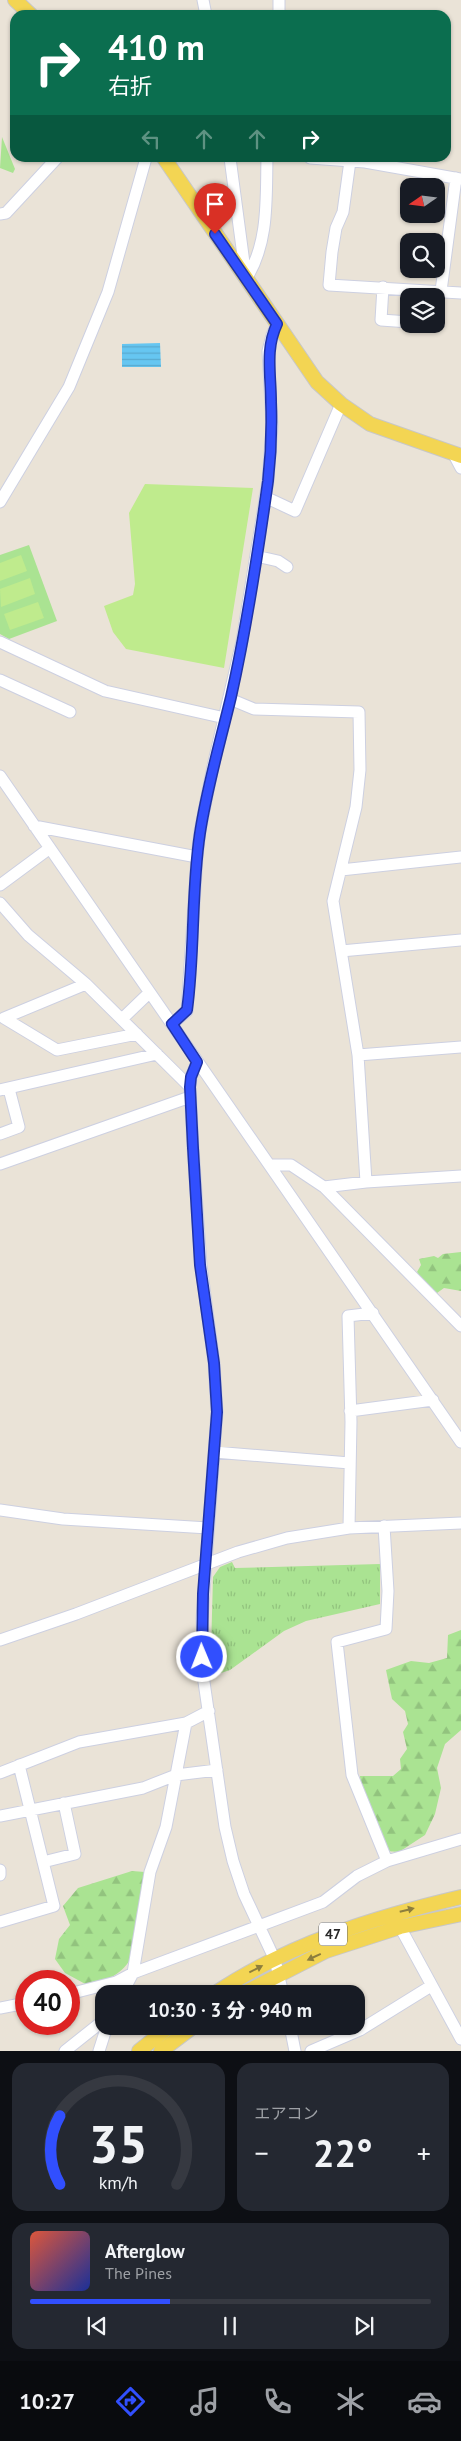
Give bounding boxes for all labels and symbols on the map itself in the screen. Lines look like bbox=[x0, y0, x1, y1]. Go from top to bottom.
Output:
north arrow bbox=[400, 178, 445, 222]
pin bbox=[194, 183, 236, 234]
position arrow bbox=[175, 1630, 227, 1682]
one-way arrow bbox=[400, 1906, 415, 1914]
road number: 47 bbox=[319, 1922, 347, 1946]
one-way arrow bbox=[307, 1953, 321, 1961]
one-way arrow bbox=[249, 1965, 263, 1973]
speed limit sign: 40 bbox=[15, 1970, 80, 2035]

